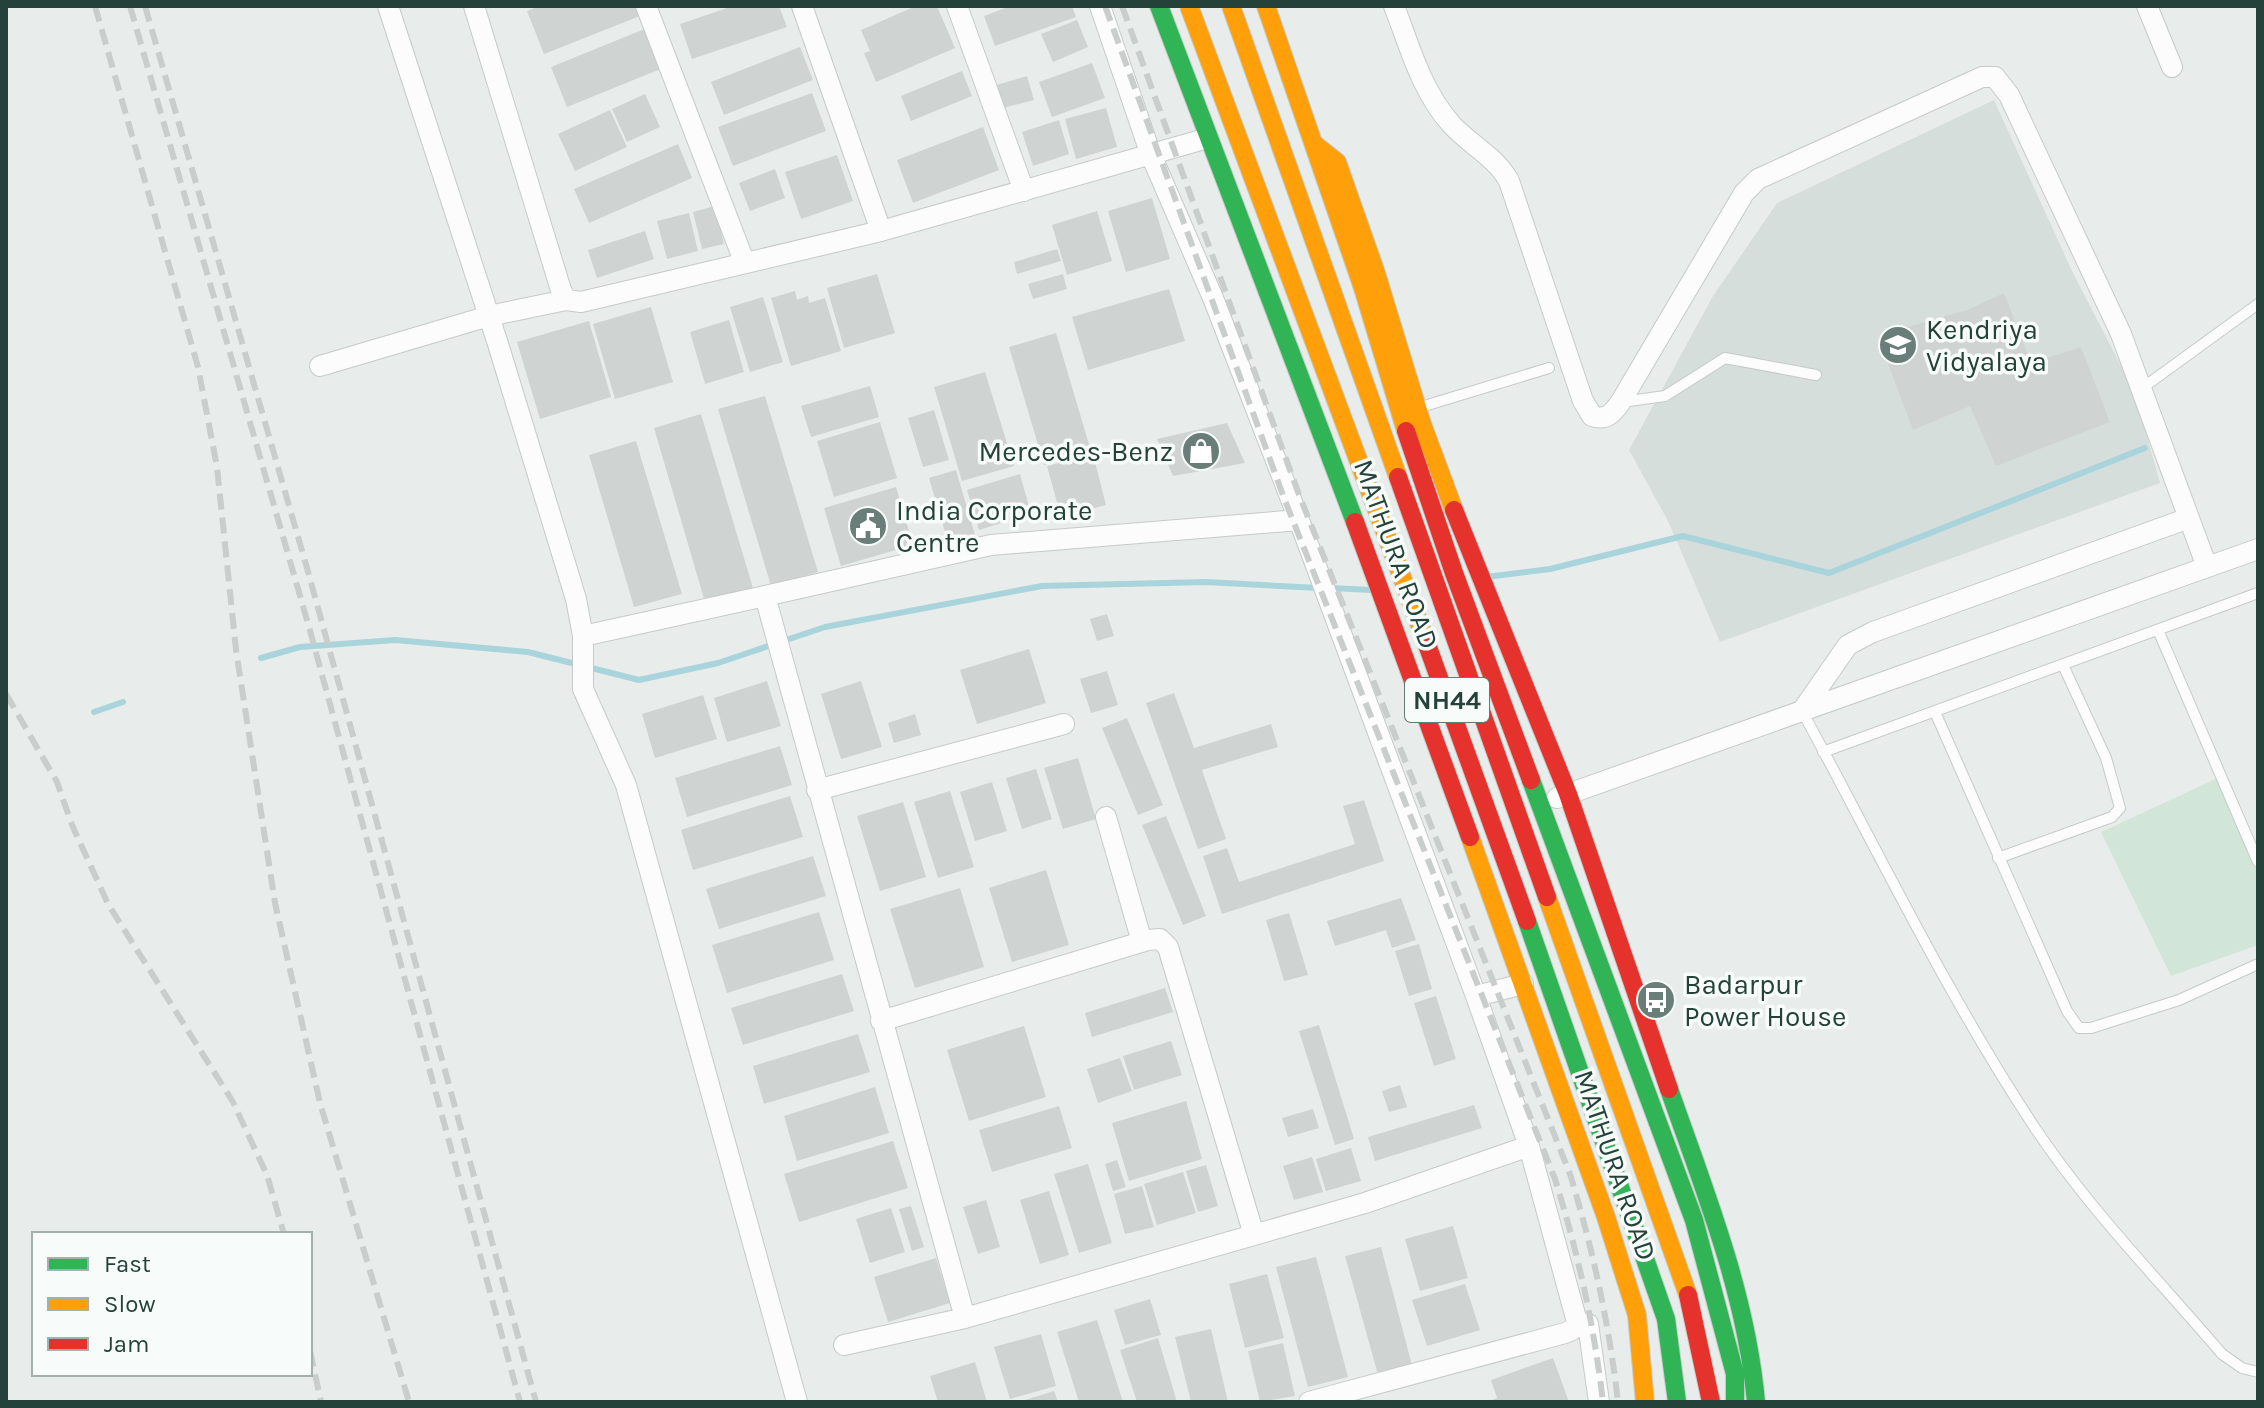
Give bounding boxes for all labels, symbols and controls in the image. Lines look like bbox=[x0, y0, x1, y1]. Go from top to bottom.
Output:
place label: Kendriya Vidyalaya bbox=[1926, 313, 2047, 378]
school or university icon: Kendriya Vidyalaya bbox=[1877, 324, 1919, 366]
shop icon: Mercedes-Benz bbox=[1180, 430, 1222, 472]
place label: Mercedes-Benz bbox=[979, 435, 1173, 468]
street label: MATHURA ROAD bbox=[1347, 455, 1446, 653]
place label: India Corporate Centre bbox=[896, 494, 1092, 559]
public building icon: India Corporate Centre bbox=[847, 505, 889, 547]
road number: NH44 bbox=[1405, 678, 1489, 722]
place label: Badarpur Power House bbox=[1684, 968, 1846, 1033]
bus stop icon: Badarpur Power House bbox=[1635, 979, 1677, 1021]
street label: MATHURA ROAD bbox=[1567, 1066, 1664, 1265]
legend bbox=[32, 1232, 312, 1376]
text: Fast bbox=[104, 1250, 151, 1278]
text: Slow bbox=[104, 1290, 156, 1318]
text: Jam bbox=[104, 1330, 149, 1358]

